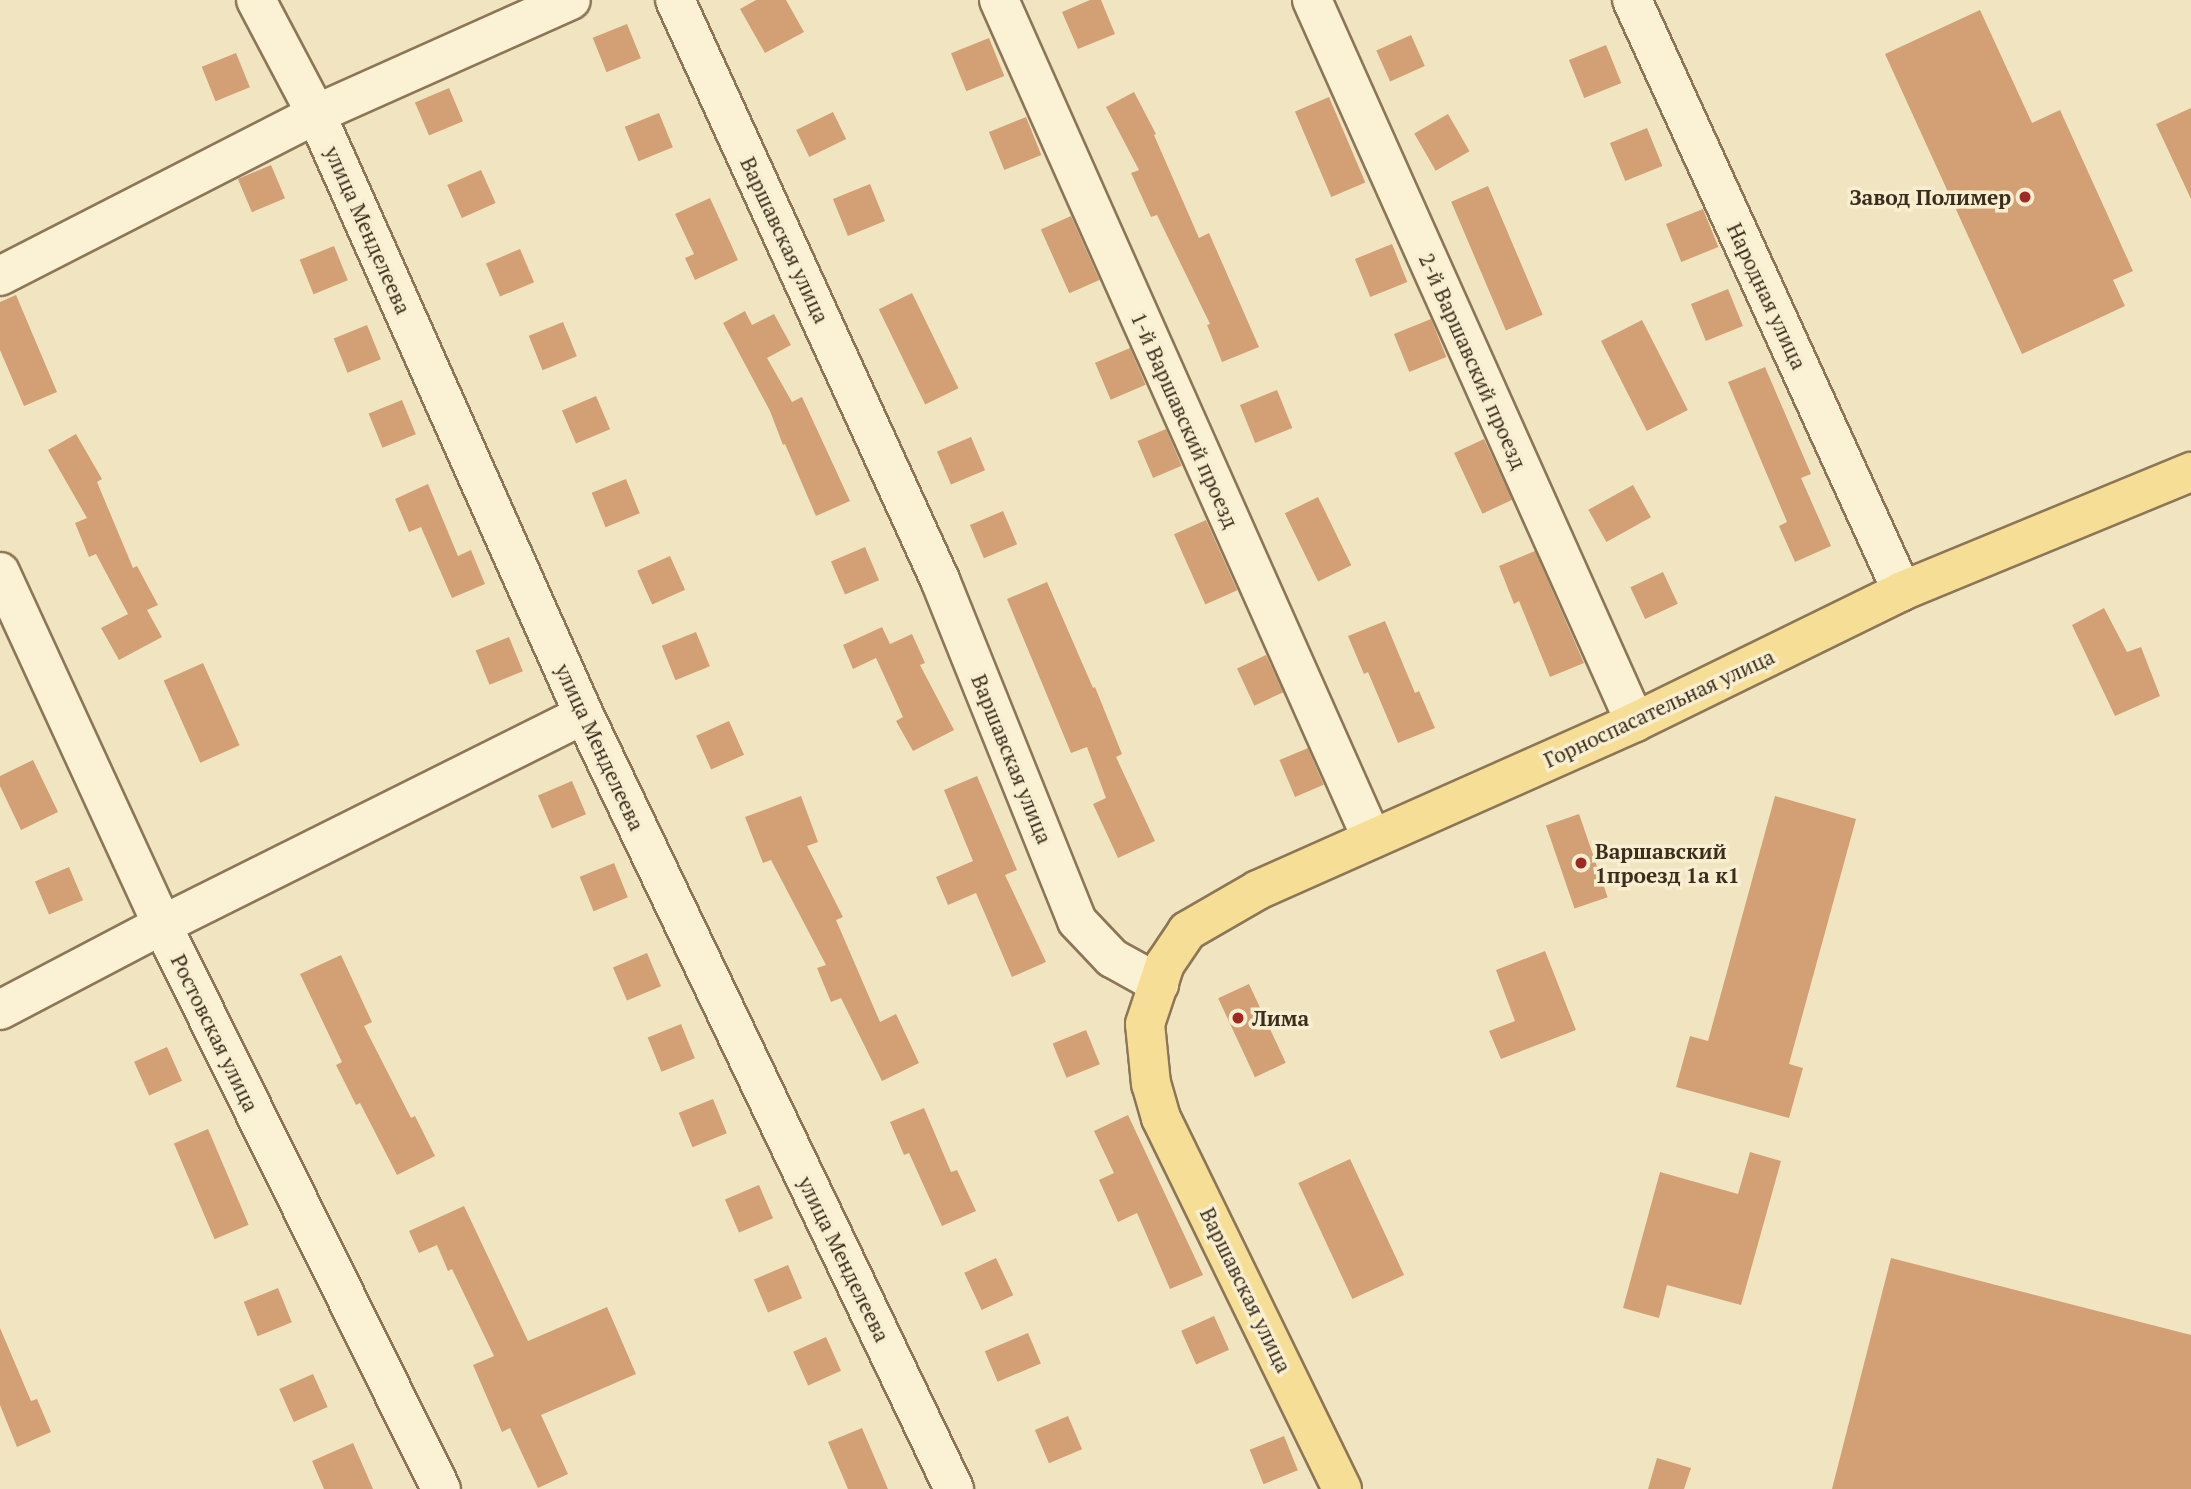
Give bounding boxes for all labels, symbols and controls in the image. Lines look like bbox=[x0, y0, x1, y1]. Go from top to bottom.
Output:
street label: улица Менделеева bbox=[320, 142, 416, 318]
street label: Варшавская улица bbox=[735, 153, 835, 327]
place label: Завод Полимер bbox=[1849, 184, 2011, 210]
marker: Завод Полимер bbox=[2017, 189, 2033, 205]
street label: Народная улица bbox=[1722, 219, 1812, 373]
street label: 2-й Варшавский проезд bbox=[1414, 249, 1532, 473]
street label: 1-й Варшавский проезд bbox=[1126, 308, 1244, 532]
street label: Горноспасательная улица bbox=[1540, 643, 1778, 773]
street label: улица Менделеева bbox=[550, 660, 650, 834]
street label: Варшавская улица bbox=[967, 671, 1057, 847]
place label: Варшавский 1проезд 1а к1 bbox=[1595, 838, 1740, 888]
marker: Варшавский 1проезд 1а к1 bbox=[1573, 855, 1589, 871]
street label: Ростовская улица bbox=[166, 950, 264, 1116]
place label: Лима bbox=[1252, 1005, 1309, 1031]
marker: Лима bbox=[1230, 1010, 1246, 1026]
street label: улица Менделеева bbox=[793, 1172, 895, 1346]
street label: Варшавская улица bbox=[1195, 1203, 1297, 1377]

